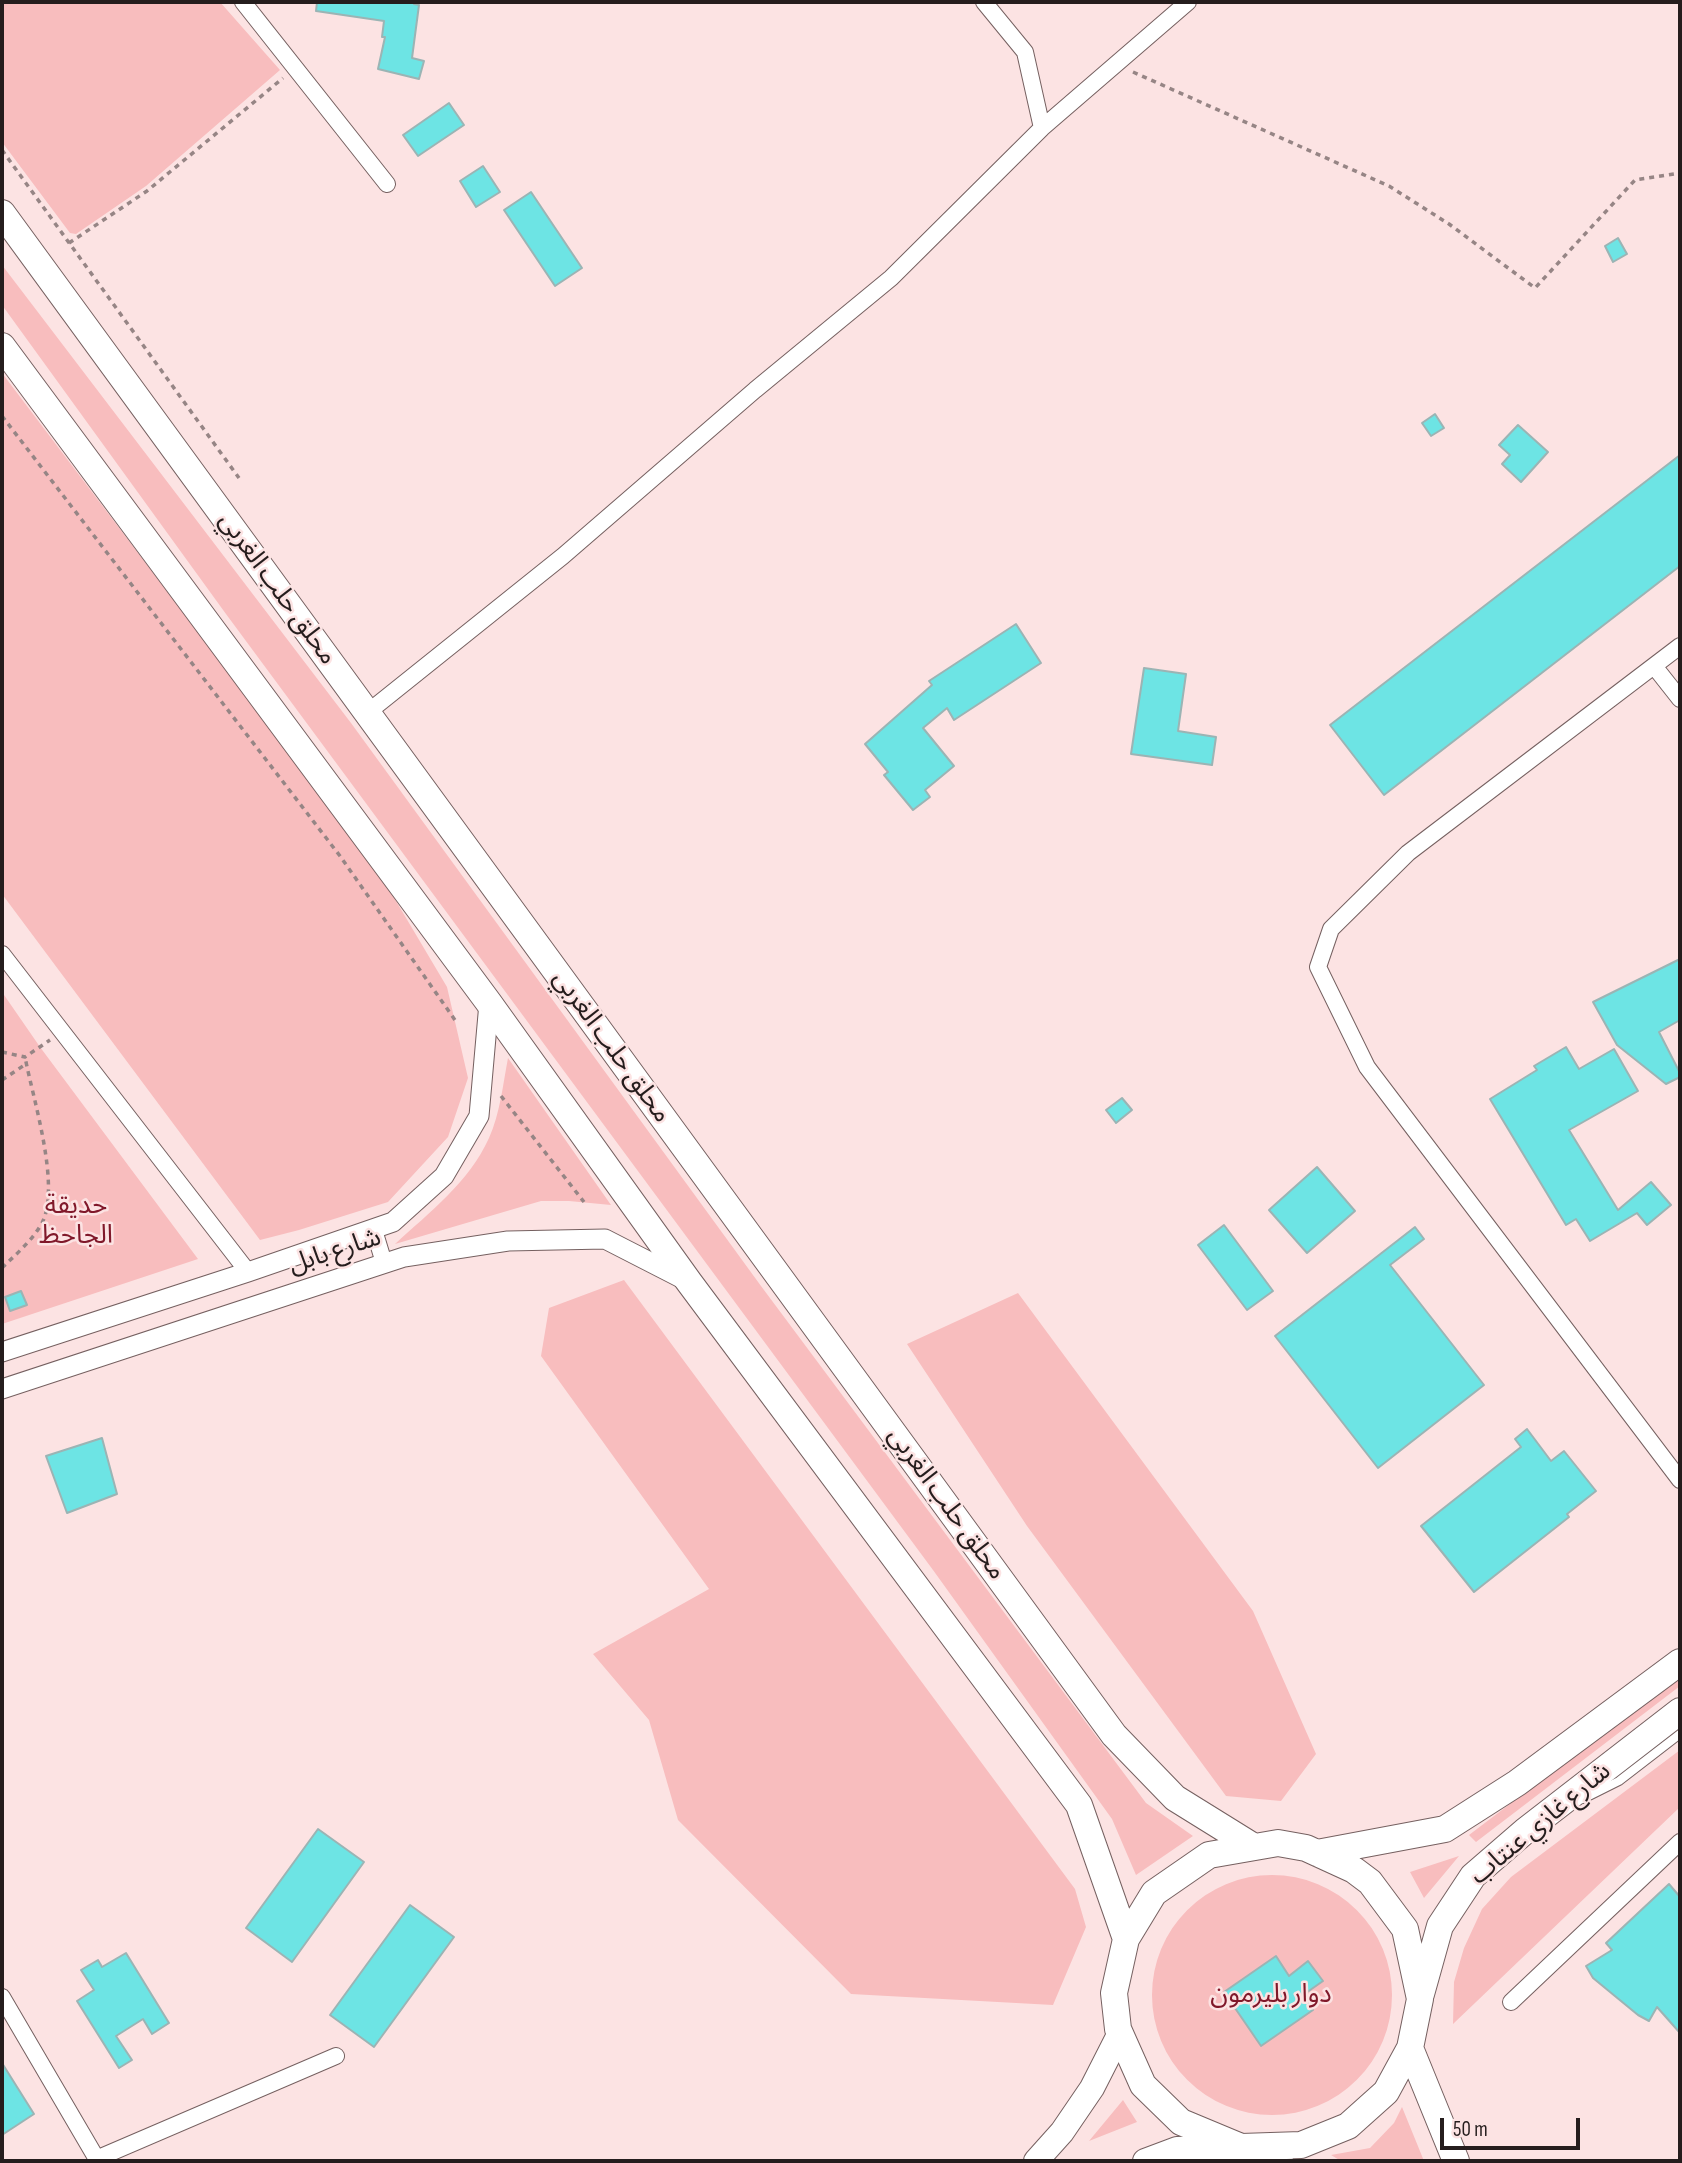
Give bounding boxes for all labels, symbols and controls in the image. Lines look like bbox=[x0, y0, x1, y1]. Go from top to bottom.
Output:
street label: محلق حلب الغربي bbox=[211, 507, 343, 671]
street label: محلق حلب الغربي bbox=[545, 965, 677, 1129]
park label: حديقة الجاحظ bbox=[39, 1190, 113, 1252]
street label: شارع بابل bbox=[285, 1222, 385, 1282]
street label: محلق حلب الغربي bbox=[880, 1422, 1012, 1586]
street label: شارع غازي عنتاب bbox=[1464, 1756, 1618, 1892]
park label: دوار بليرمون bbox=[1210, 1979, 1332, 2011]
scale bar bbox=[1444, 2104, 1584, 2148]
text: 50 m bbox=[1453, 2117, 1488, 2142]

